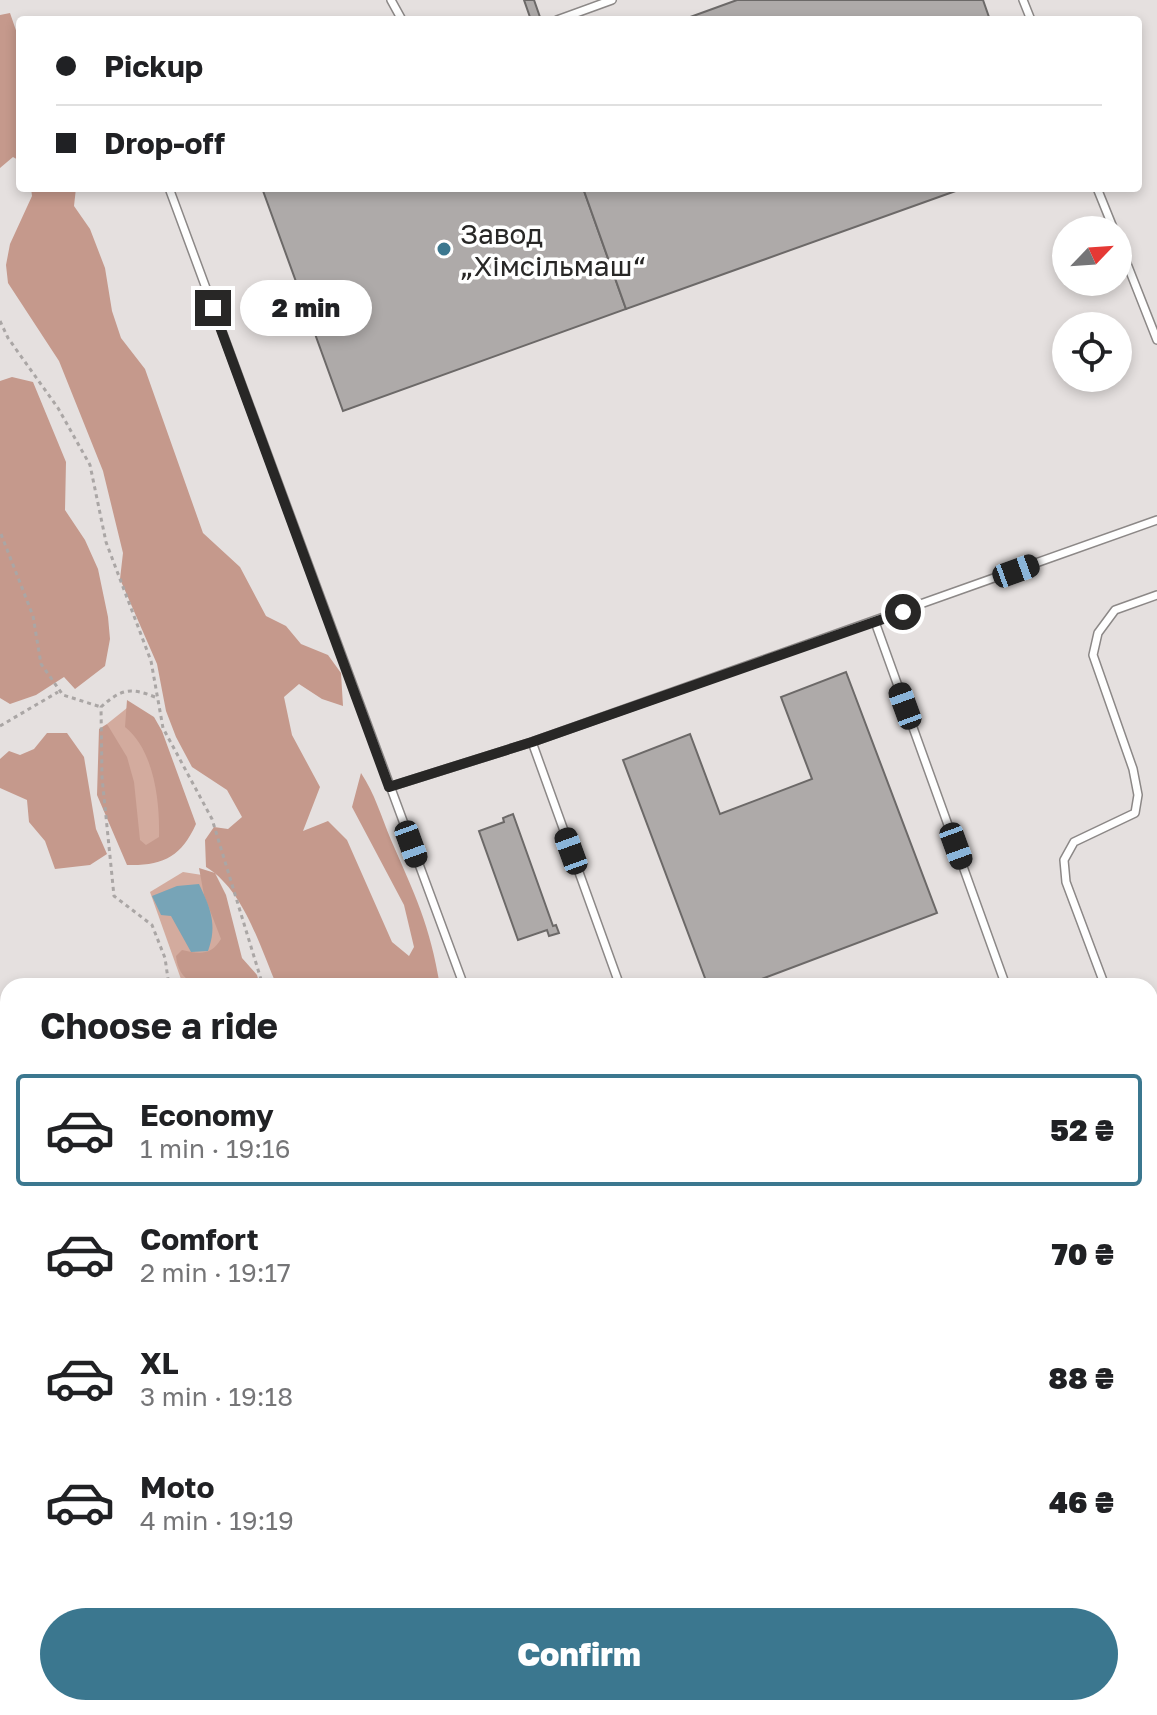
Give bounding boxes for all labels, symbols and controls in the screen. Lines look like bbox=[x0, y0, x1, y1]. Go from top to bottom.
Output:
text: Pickup bbox=[104, 48, 203, 84]
text: Drop-off bbox=[104, 125, 225, 161]
north arrow bbox=[1052, 216, 1132, 296]
map controls bbox=[1052, 216, 1132, 392]
place label: Завод „Хімсільмаш“ bbox=[460, 217, 646, 282]
marker: Завод „Хімсільмаш“ bbox=[435, 240, 453, 258]
callout: 2 min bbox=[241, 280, 373, 336]
route end bbox=[195, 290, 231, 326]
text: 2 min bbox=[272, 292, 340, 323]
button: locate bbox=[1052, 312, 1132, 392]
car bbox=[989, 552, 1043, 590]
route start bbox=[885, 594, 921, 630]
car bbox=[886, 679, 924, 733]
car bbox=[392, 817, 430, 871]
car bbox=[937, 819, 975, 873]
car bbox=[552, 824, 590, 878]
text: Choose a ride bbox=[40, 1004, 278, 1047]
icon: car bbox=[44, 1094, 116, 1166]
text: Economy bbox=[140, 1097, 274, 1133]
text: 52 ₴ bbox=[1050, 1112, 1114, 1148]
text: 1 min · 19:16 bbox=[140, 1133, 290, 1164]
icon: car bbox=[44, 1218, 116, 1290]
text: Comfort bbox=[140, 1221, 259, 1257]
text: 70 ₴ bbox=[1051, 1236, 1114, 1272]
text: 2 min · 19:17 bbox=[140, 1257, 291, 1288]
icon: car bbox=[44, 1342, 116, 1414]
text: XL bbox=[140, 1345, 179, 1381]
text: 88 ₴ bbox=[1048, 1360, 1114, 1396]
text: 3 min · 19:18 bbox=[140, 1381, 293, 1412]
icon: car bbox=[44, 1466, 116, 1538]
text: Moto bbox=[140, 1469, 215, 1505]
text: 46 ₴ bbox=[1049, 1484, 1114, 1520]
text: 4 min · 19:19 bbox=[140, 1505, 294, 1536]
button: Confirm bbox=[40, 1608, 1118, 1700]

